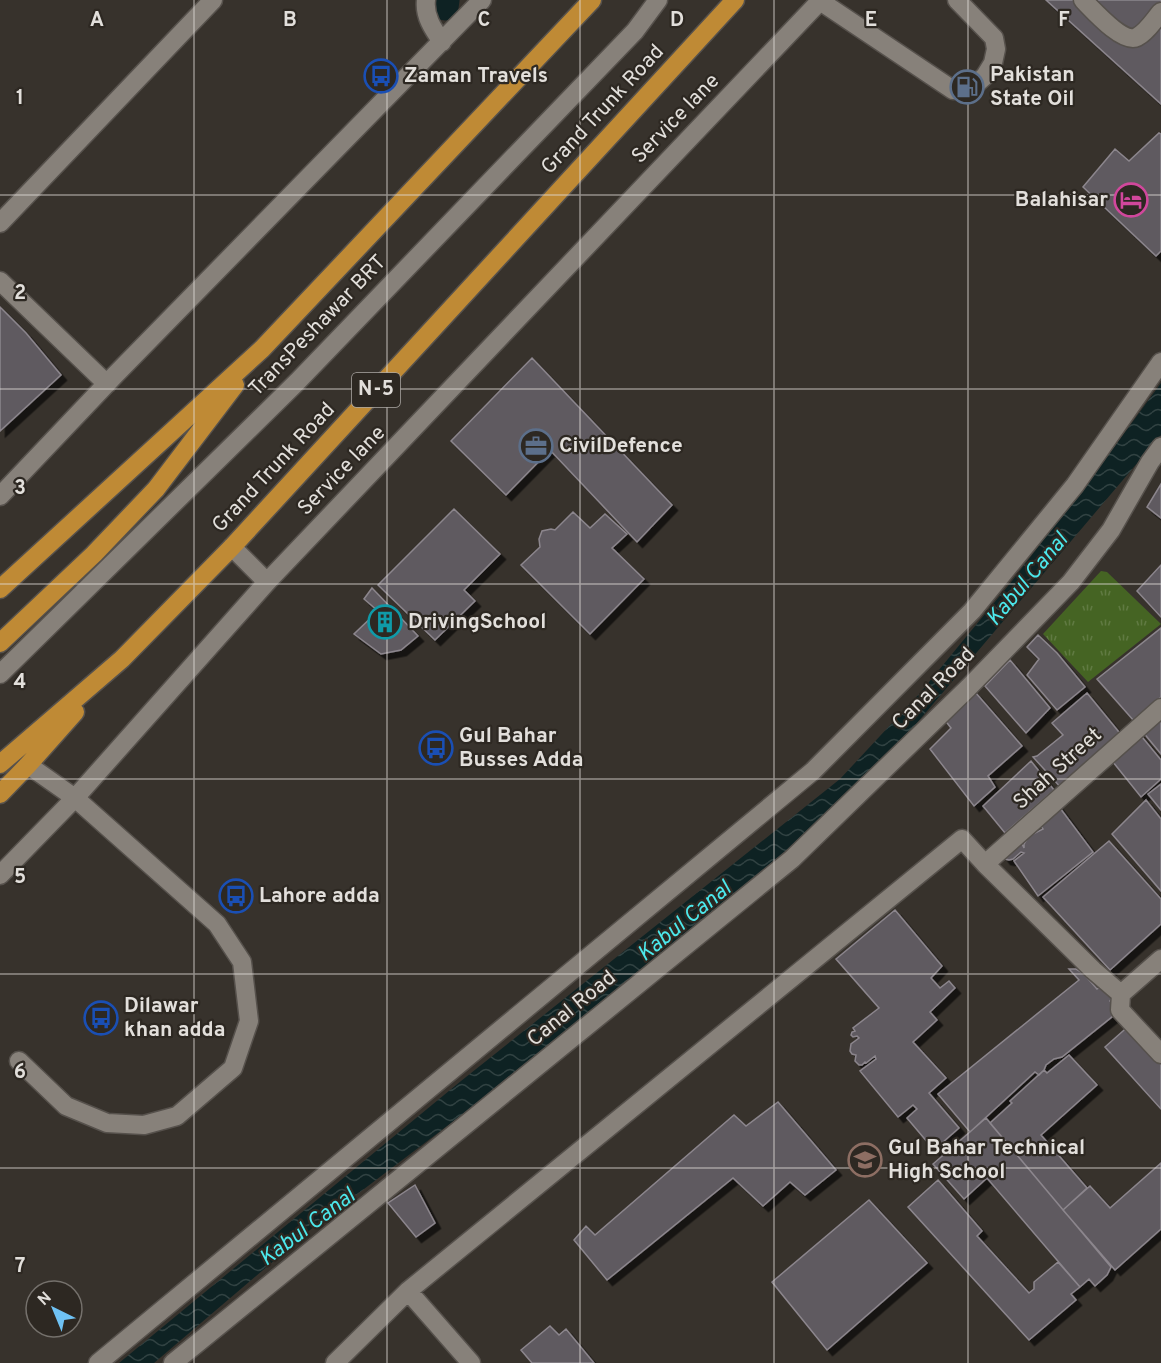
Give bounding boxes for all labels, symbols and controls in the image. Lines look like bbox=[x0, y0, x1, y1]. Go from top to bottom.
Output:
text: A bbox=[90, 8, 104, 34]
text: B bbox=[283, 8, 297, 34]
text: C bbox=[478, 8, 490, 34]
text: D bbox=[670, 8, 684, 34]
text: E bbox=[865, 8, 877, 34]
text: F bbox=[1058, 8, 1070, 34]
street label: Grand Trunk Road bbox=[536, 39, 670, 181]
bus stop icon: Zaman Travels bbox=[363, 58, 399, 94]
place label: Pakistan State Oil bbox=[990, 62, 1075, 113]
place label: Zaman Travels bbox=[404, 63, 548, 90]
street label: Service lane bbox=[626, 68, 726, 170]
fuel station icon: Pakistan State Oil bbox=[949, 69, 985, 105]
text: 1 bbox=[16, 86, 24, 112]
hotel icon: Balahisar bbox=[1113, 182, 1149, 218]
place label: Balahisar bbox=[1015, 187, 1108, 214]
street label: TransPeshawar BRT bbox=[243, 249, 393, 403]
text: 2 bbox=[14, 281, 26, 307]
road number: N-5 bbox=[352, 373, 400, 407]
street label: Grand Trunk Road bbox=[207, 397, 341, 539]
street label: Service lane bbox=[292, 420, 392, 522]
office icon: CivilDefence bbox=[518, 428, 554, 464]
place label: CivilDefence bbox=[559, 433, 683, 460]
text: 3 bbox=[14, 476, 26, 502]
water label: Kabul Canal bbox=[981, 527, 1076, 632]
building icon: DrivingSchool bbox=[367, 604, 403, 640]
place label: DrivingSchool bbox=[408, 609, 546, 636]
street label: Canal Road bbox=[887, 642, 981, 736]
text: 4 bbox=[14, 670, 26, 696]
street label: Shah Street bbox=[1008, 722, 1108, 816]
place label: Gul Bahar Busses Adda bbox=[459, 723, 583, 774]
bus stop icon: Gul Bahar Busses Adda bbox=[418, 730, 454, 766]
text: 5 bbox=[14, 865, 26, 891]
water label: Kabul Canal bbox=[633, 875, 739, 968]
bus stop icon: Lahore adda bbox=[218, 878, 254, 914]
place label: Lahore adda bbox=[259, 883, 380, 910]
street label: Canal Road bbox=[522, 965, 622, 1053]
place label: Dilawar khan adda bbox=[124, 993, 225, 1044]
bus stop icon: Dilawar khan adda bbox=[83, 1000, 119, 1036]
text: 6 bbox=[14, 1060, 26, 1086]
place label: Gul Bahar Technical High School bbox=[888, 1135, 1085, 1186]
school or university icon: Gul Bahar Technical High School bbox=[847, 1142, 883, 1178]
water label: Kabul Canal bbox=[255, 1182, 362, 1273]
text: 7 bbox=[15, 1254, 25, 1280]
north arrow bbox=[24, 1279, 84, 1339]
text: N bbox=[34, 1288, 56, 1311]

